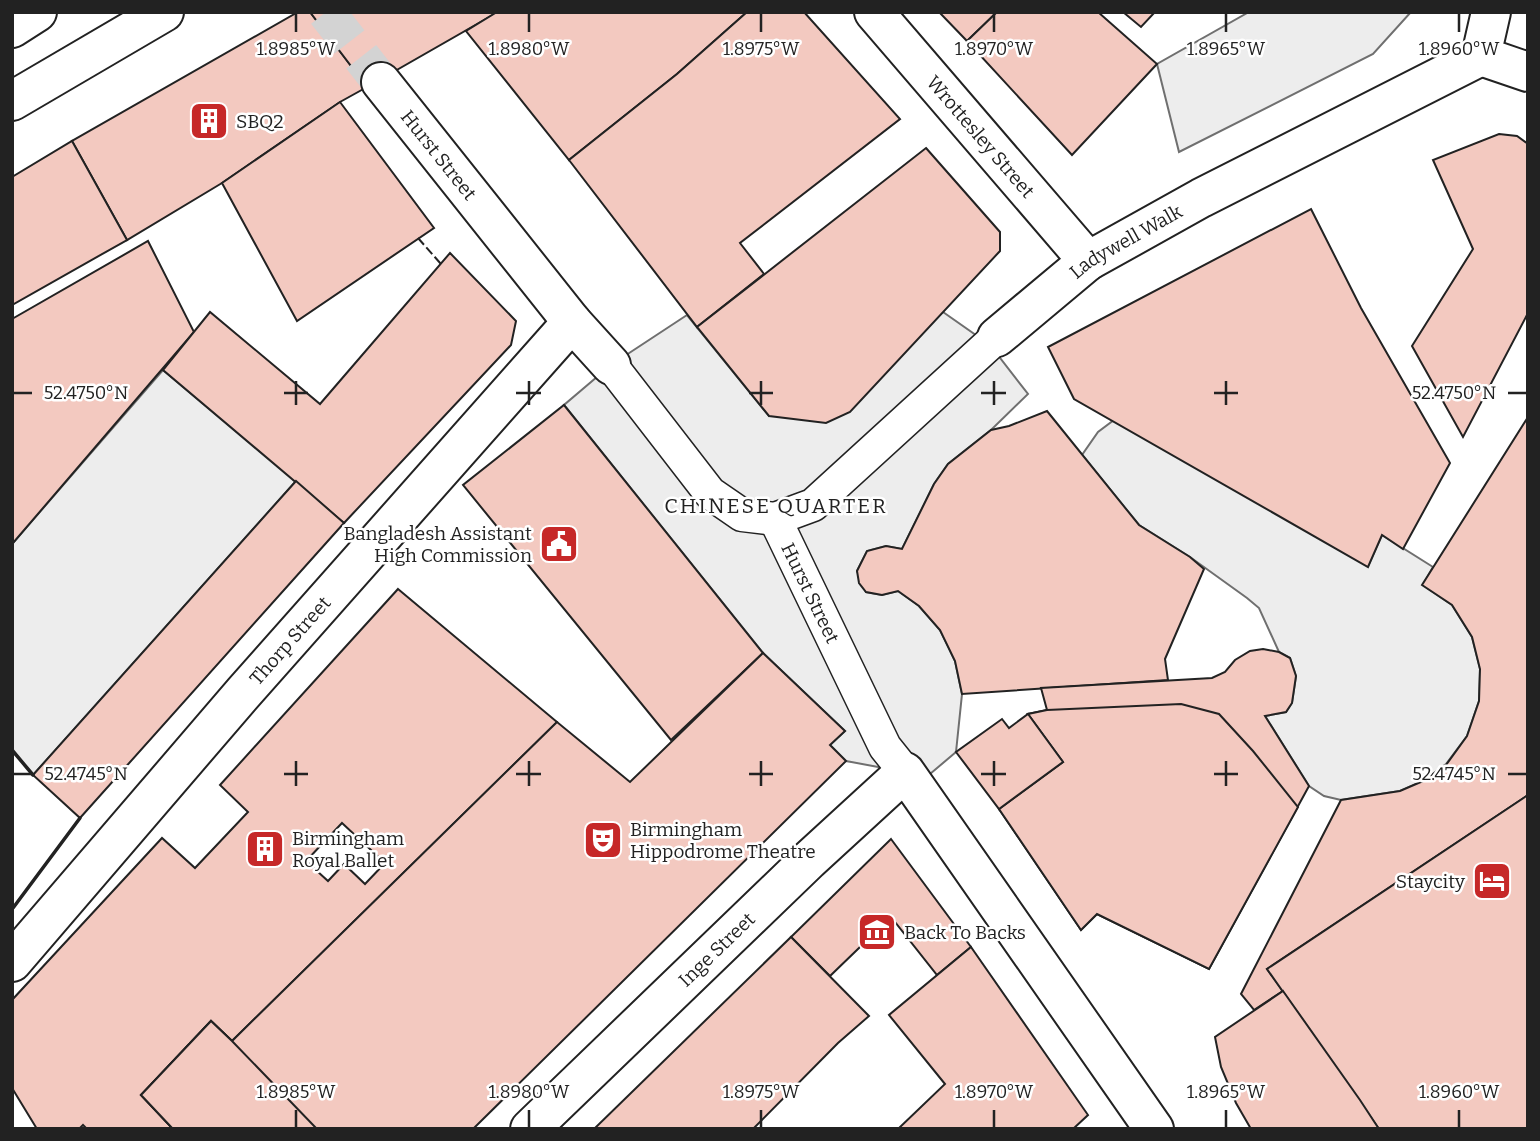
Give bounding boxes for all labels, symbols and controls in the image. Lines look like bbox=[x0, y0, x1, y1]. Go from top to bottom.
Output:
text: 1.8985°W bbox=[256, 38, 336, 60]
text: 1.8980°W bbox=[489, 38, 570, 60]
text: 1.8975°W bbox=[723, 38, 800, 60]
text: 1.8970°W bbox=[955, 38, 1034, 60]
text: 1.8965°W bbox=[1187, 38, 1266, 60]
text: 1.8960°W bbox=[1419, 38, 1500, 60]
street label: Wrottesley Street bbox=[922, 71, 1040, 202]
building icon: SBQ2 bbox=[188, 100, 230, 142]
street label: Hurst Street bbox=[396, 105, 482, 204]
place label: SBQ2 bbox=[236, 110, 284, 133]
street label: Ladywell Walk bbox=[1065, 199, 1186, 283]
text: 52.4750°N bbox=[44, 382, 128, 404]
text: 52.4750°N bbox=[1412, 382, 1496, 404]
district label: CHINESE QUARTER bbox=[664, 493, 888, 519]
place label: Bangladesh Assistant High Commission bbox=[343, 522, 532, 567]
public building icon: Bangladesh Assistant High Commission bbox=[538, 523, 580, 565]
street label: Hurst Street bbox=[777, 539, 845, 647]
street label: Thorp Street bbox=[244, 591, 335, 689]
text: 52.4745°N bbox=[44, 763, 128, 785]
text: 52.4745°N bbox=[1412, 763, 1496, 785]
place label: Birmingham Hippodrome Theatre bbox=[630, 818, 816, 863]
theatre icon: Birmingham Hippodrome Theatre bbox=[582, 819, 624, 861]
place label: Birmingham Royal Ballet bbox=[292, 827, 404, 872]
building icon: Birmingham Royal Ballet bbox=[244, 828, 286, 870]
hotel icon: Staycity bbox=[1471, 860, 1513, 902]
place label: Staycity bbox=[1396, 870, 1466, 893]
street label: Inge Street bbox=[674, 907, 759, 991]
museum icon: Back To Backs bbox=[856, 911, 898, 953]
place label: Back To Backs bbox=[904, 921, 1026, 944]
text: 1.8985°W bbox=[256, 1081, 336, 1103]
text: 1.8980°W bbox=[489, 1081, 570, 1103]
text: 1.8975°W bbox=[723, 1081, 800, 1103]
text: 1.8970°W bbox=[955, 1081, 1034, 1103]
text: 1.8965°W bbox=[1187, 1081, 1266, 1103]
text: 1.8960°W bbox=[1419, 1081, 1500, 1103]

